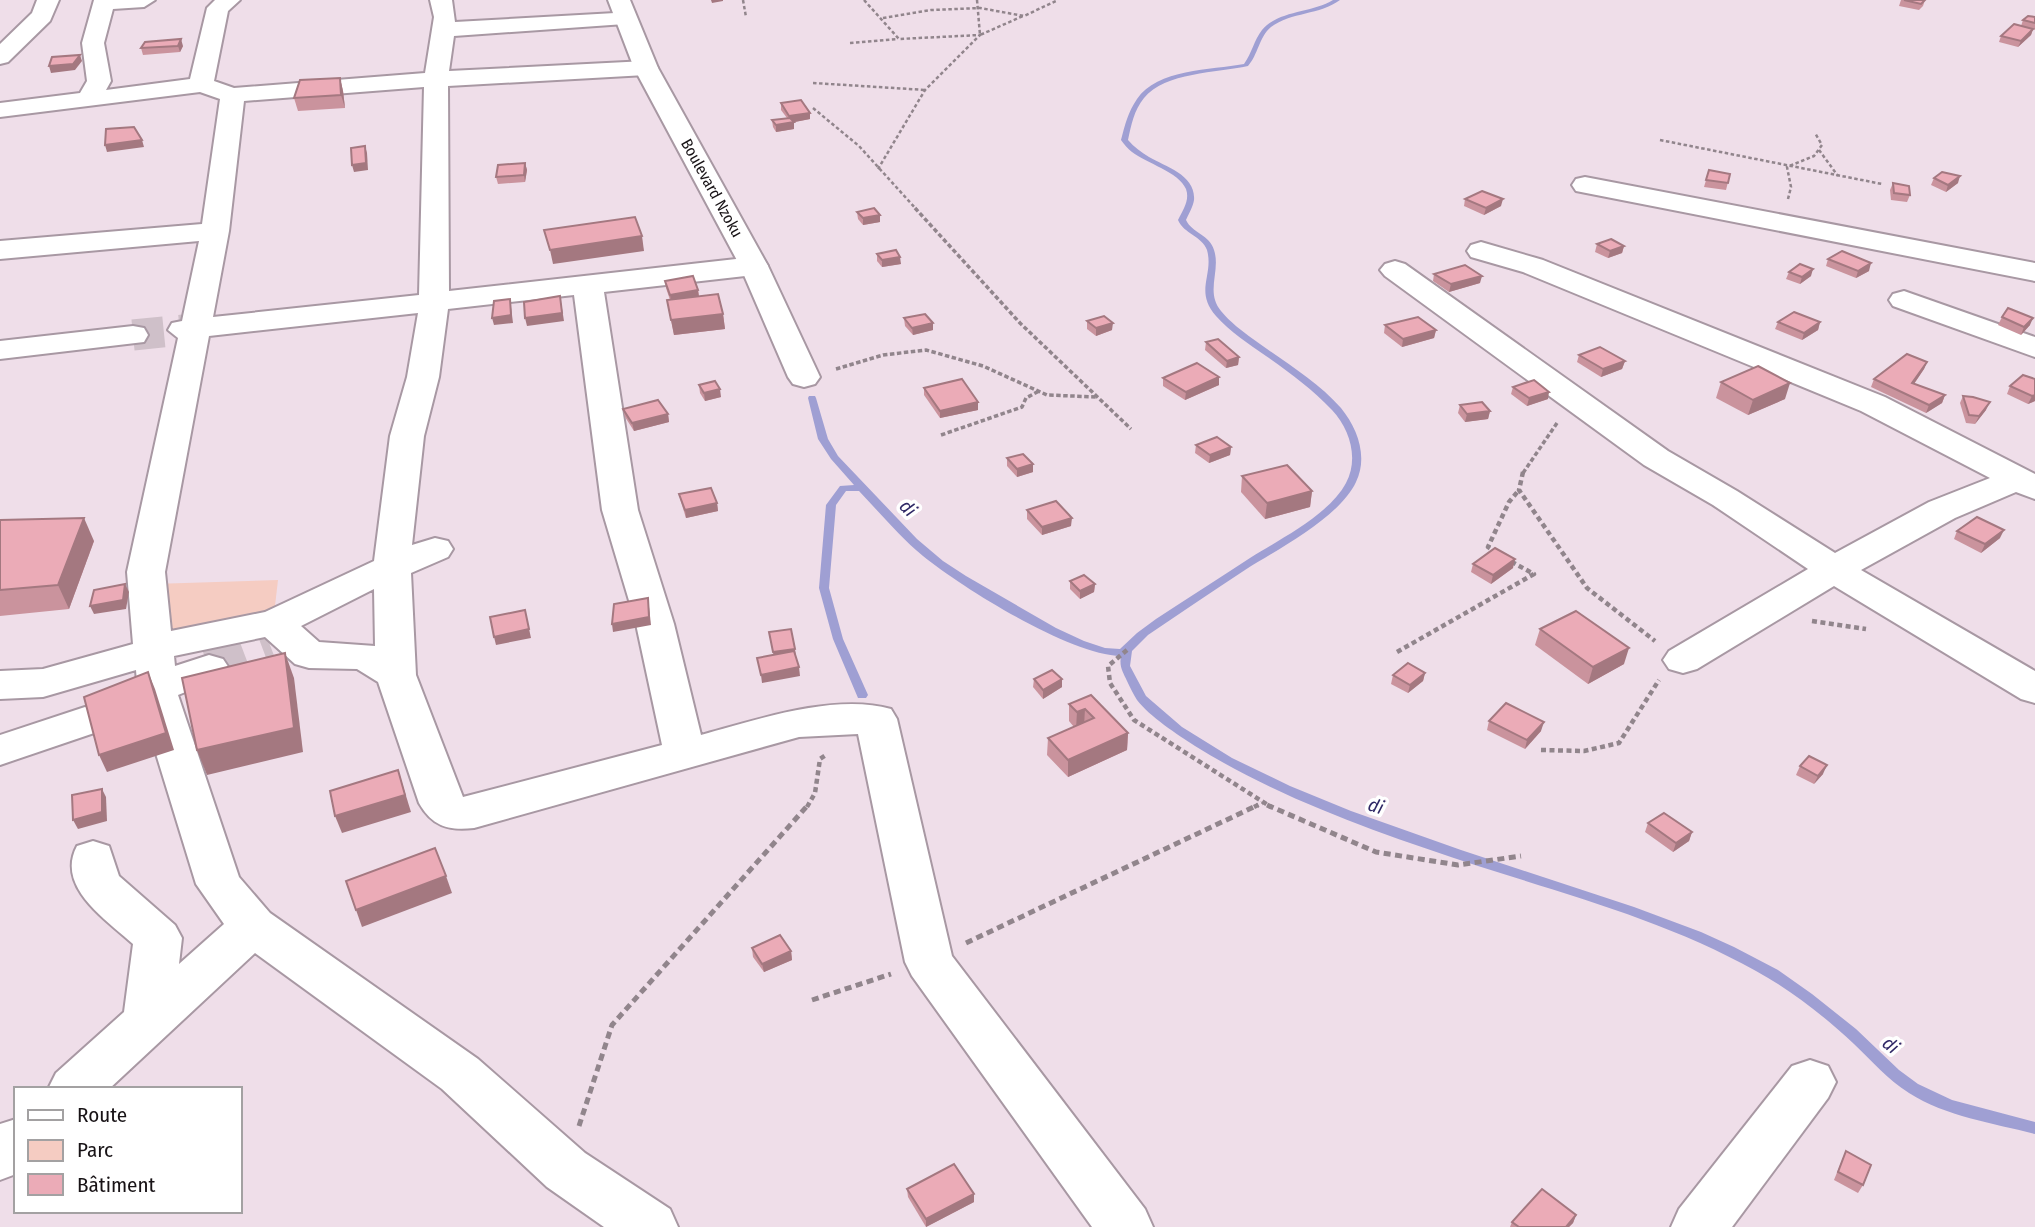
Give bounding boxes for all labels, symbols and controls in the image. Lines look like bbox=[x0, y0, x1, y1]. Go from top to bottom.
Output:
street label: Boulevard Nzoku bbox=[677, 135, 747, 241]
water label: di bbox=[895, 495, 922, 521]
water label: di bbox=[1365, 793, 1387, 819]
water label: di bbox=[1878, 1031, 1904, 1059]
legend bbox=[14, 1087, 242, 1213]
text: Route bbox=[77, 1102, 127, 1128]
text: Parc bbox=[77, 1137, 113, 1163]
text: Bâtiment bbox=[77, 1172, 156, 1198]

